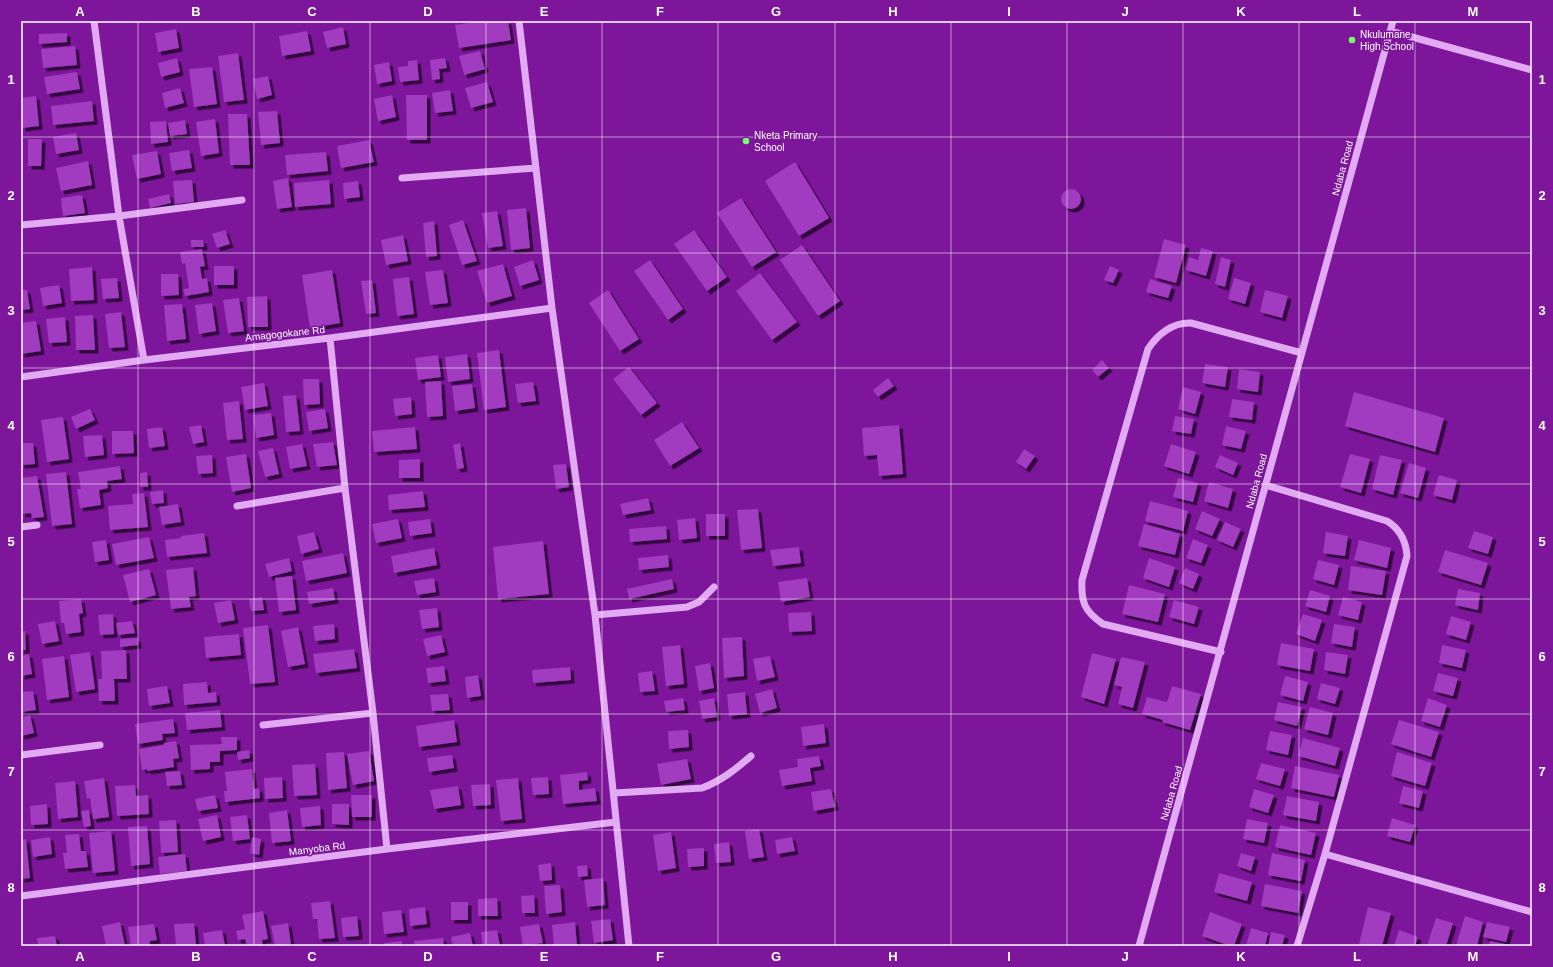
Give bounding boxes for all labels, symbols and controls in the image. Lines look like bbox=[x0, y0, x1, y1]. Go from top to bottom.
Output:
text: A bbox=[75, 4, 85, 19]
text: B bbox=[191, 4, 201, 19]
text: C bbox=[307, 4, 317, 19]
text: D bbox=[423, 4, 433, 19]
text: E bbox=[540, 4, 549, 19]
text: F bbox=[656, 4, 664, 19]
text: G bbox=[771, 4, 781, 19]
text: H bbox=[888, 4, 898, 19]
text: I bbox=[1007, 4, 1011, 19]
text: J bbox=[1121, 4, 1129, 19]
text: K bbox=[1236, 4, 1246, 19]
text: L bbox=[1353, 4, 1361, 19]
text: M bbox=[1468, 4, 1478, 19]
place label: Nkulumane High School bbox=[1360, 29, 1414, 52]
marker: Nkulumane High School bbox=[1347, 35, 1357, 45]
text: 1 bbox=[7, 72, 15, 87]
text: 1 bbox=[1538, 72, 1546, 87]
place label: Nketa Primary School bbox=[754, 130, 817, 153]
marker: Nketa Primary School bbox=[741, 136, 751, 146]
street label: Ndaba Road bbox=[1330, 140, 1355, 197]
text: 2 bbox=[7, 188, 15, 203]
text: 2 bbox=[1538, 188, 1546, 203]
text: 3 bbox=[7, 303, 15, 318]
text: 3 bbox=[1538, 303, 1546, 318]
street label: Amagogokane Rd bbox=[245, 324, 325, 343]
text: 4 bbox=[7, 418, 15, 433]
text: 4 bbox=[1538, 418, 1546, 433]
street label: Ndaba Road bbox=[1244, 453, 1269, 510]
text: 5 bbox=[7, 534, 15, 549]
text: 5 bbox=[1538, 534, 1546, 549]
text: 6 bbox=[7, 649, 15, 664]
text: 6 bbox=[1538, 649, 1546, 664]
text: 7 bbox=[7, 764, 15, 779]
text: 7 bbox=[1538, 764, 1546, 779]
street label: Ndaba Road bbox=[1158, 765, 1185, 822]
street label: Manyoba Rd bbox=[288, 840, 346, 857]
text: 8 bbox=[7, 880, 15, 895]
text: 8 bbox=[1538, 880, 1546, 895]
text: A bbox=[75, 949, 85, 964]
text: B bbox=[191, 949, 201, 964]
text: C bbox=[307, 949, 317, 964]
text: D bbox=[423, 949, 433, 964]
text: E bbox=[540, 949, 549, 964]
text: F bbox=[656, 949, 664, 964]
text: G bbox=[771, 949, 781, 964]
text: H bbox=[888, 949, 898, 964]
text: I bbox=[1007, 949, 1011, 964]
text: J bbox=[1121, 949, 1129, 964]
text: K bbox=[1236, 949, 1246, 964]
text: L bbox=[1353, 949, 1361, 964]
text: M bbox=[1468, 949, 1478, 964]

